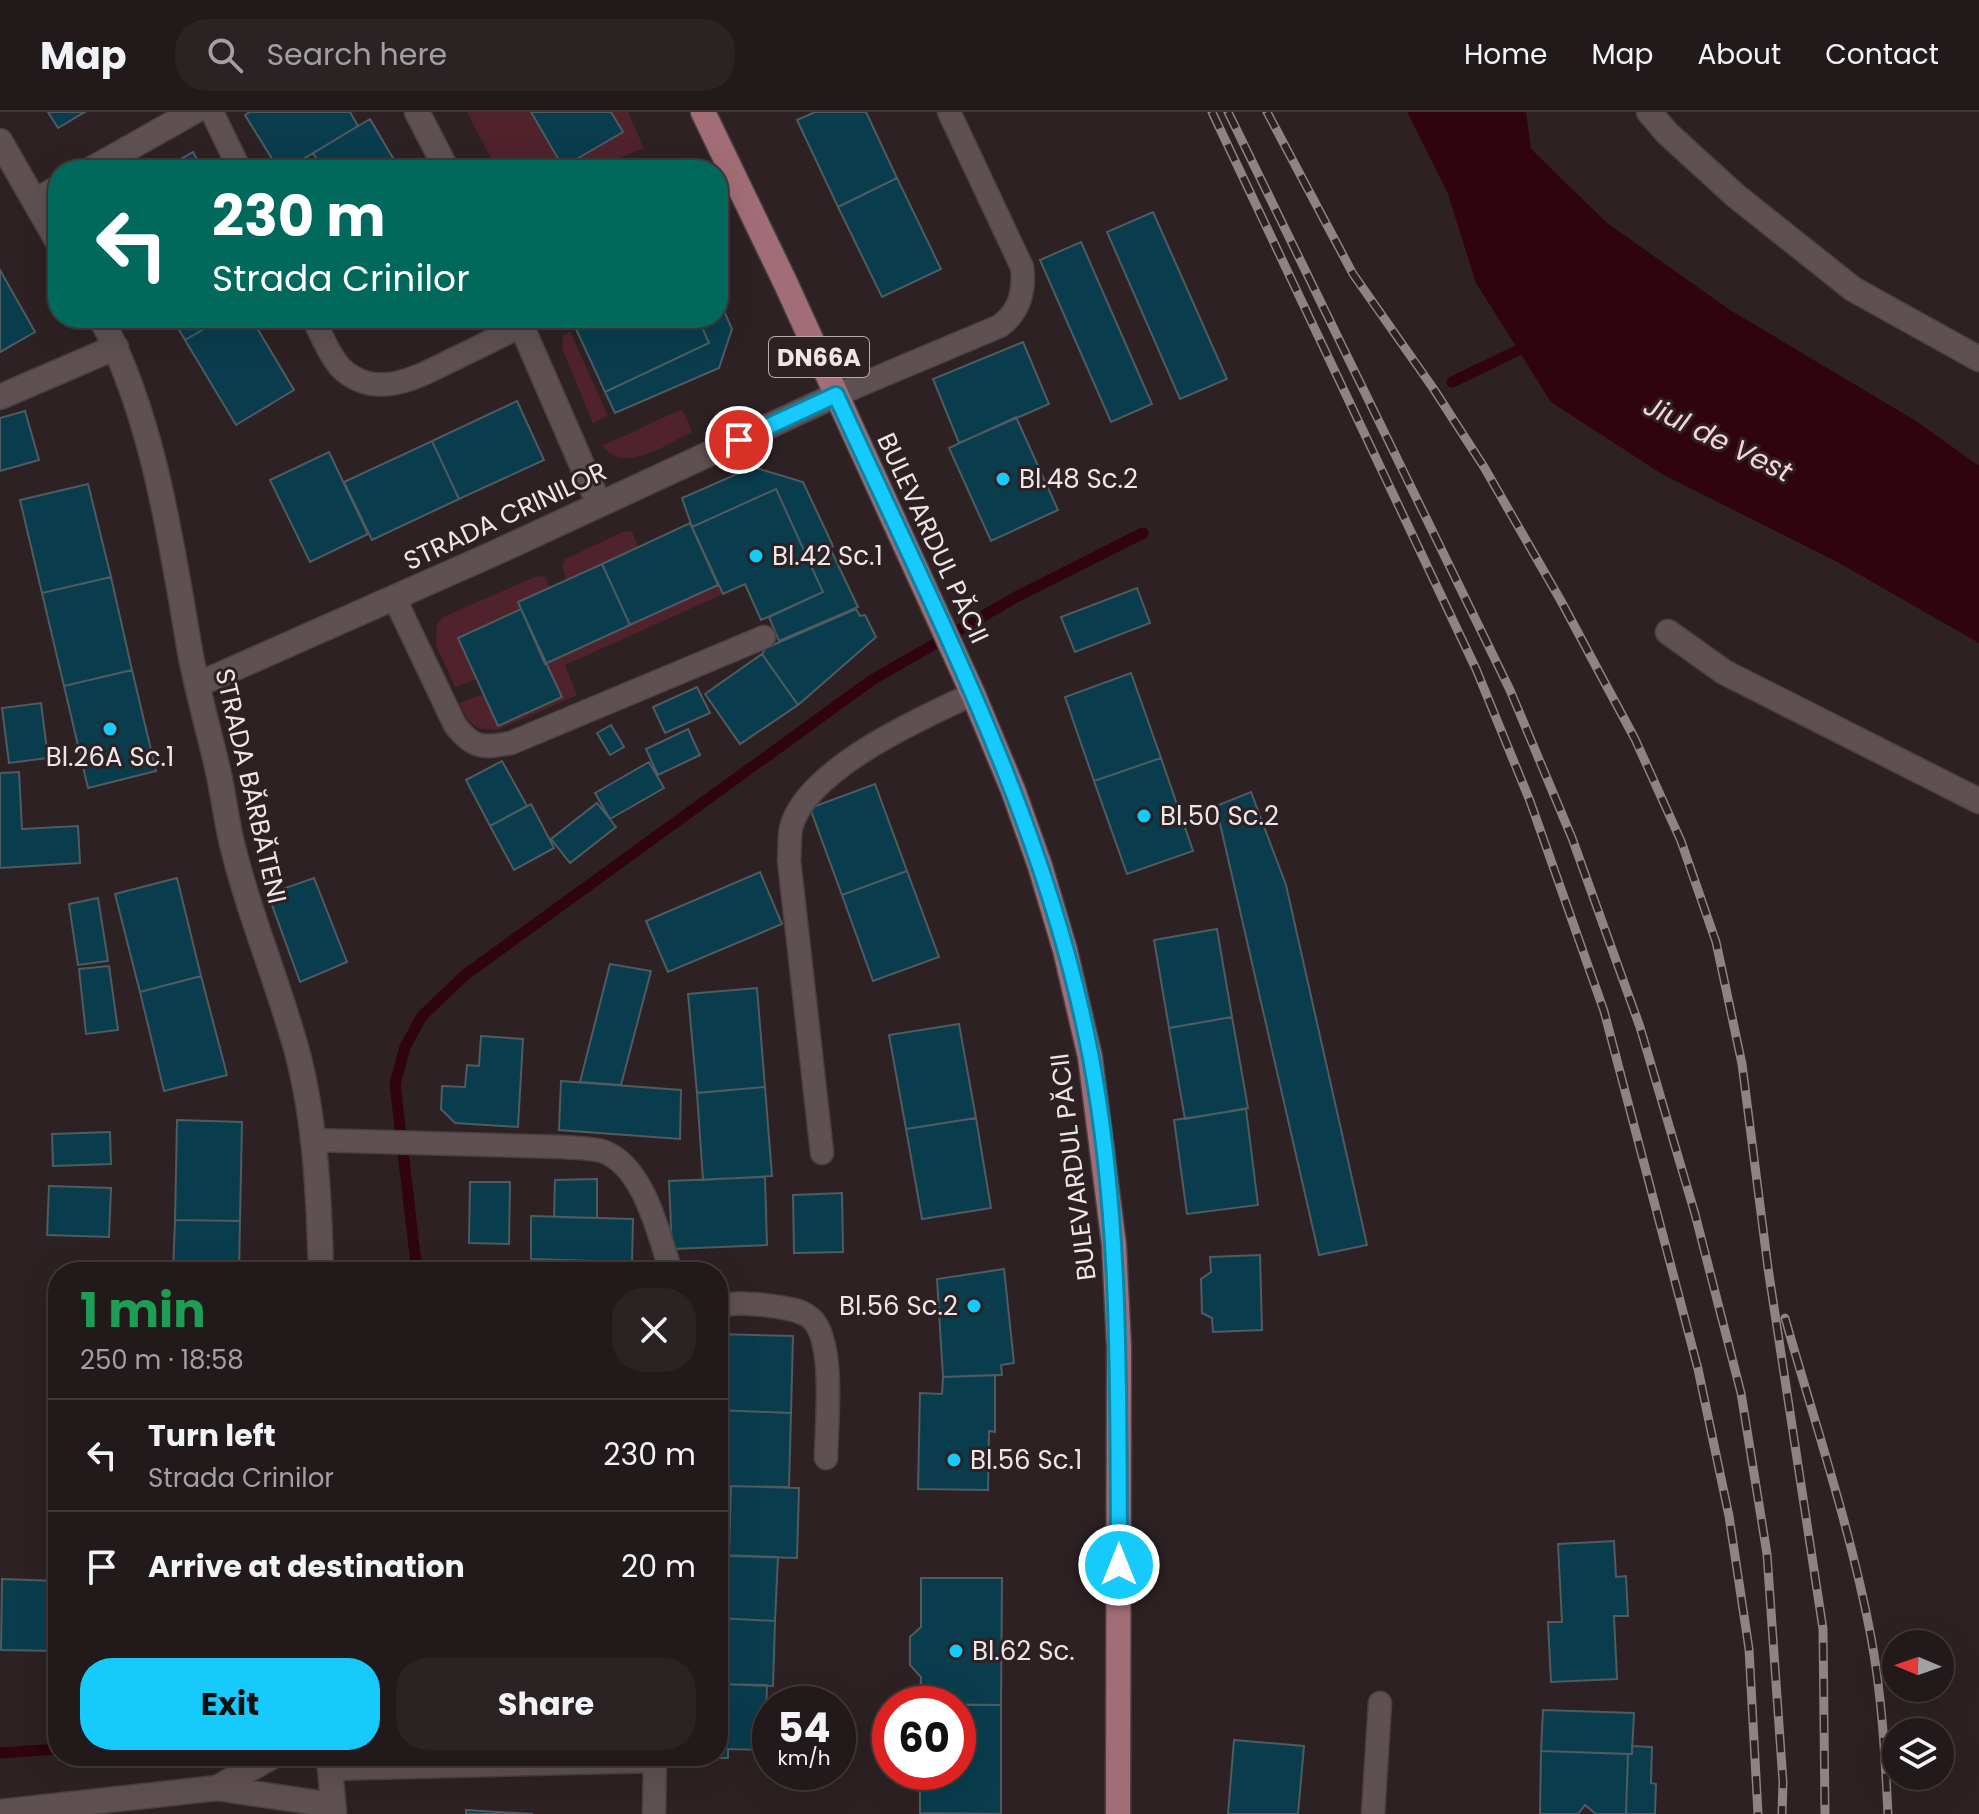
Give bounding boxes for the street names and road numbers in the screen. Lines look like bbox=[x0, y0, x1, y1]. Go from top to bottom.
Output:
road number: DN66A bbox=[769, 337, 869, 377]
street label: BULEVARDUL PĂCII bbox=[868, 427, 998, 649]
street label: STRADA CRINILOR bbox=[398, 453, 612, 579]
street label: STRADA BĂRBĂTENI bbox=[206, 665, 296, 907]
street label: BULEVARDUL PĂCII bbox=[1041, 1051, 1105, 1283]

